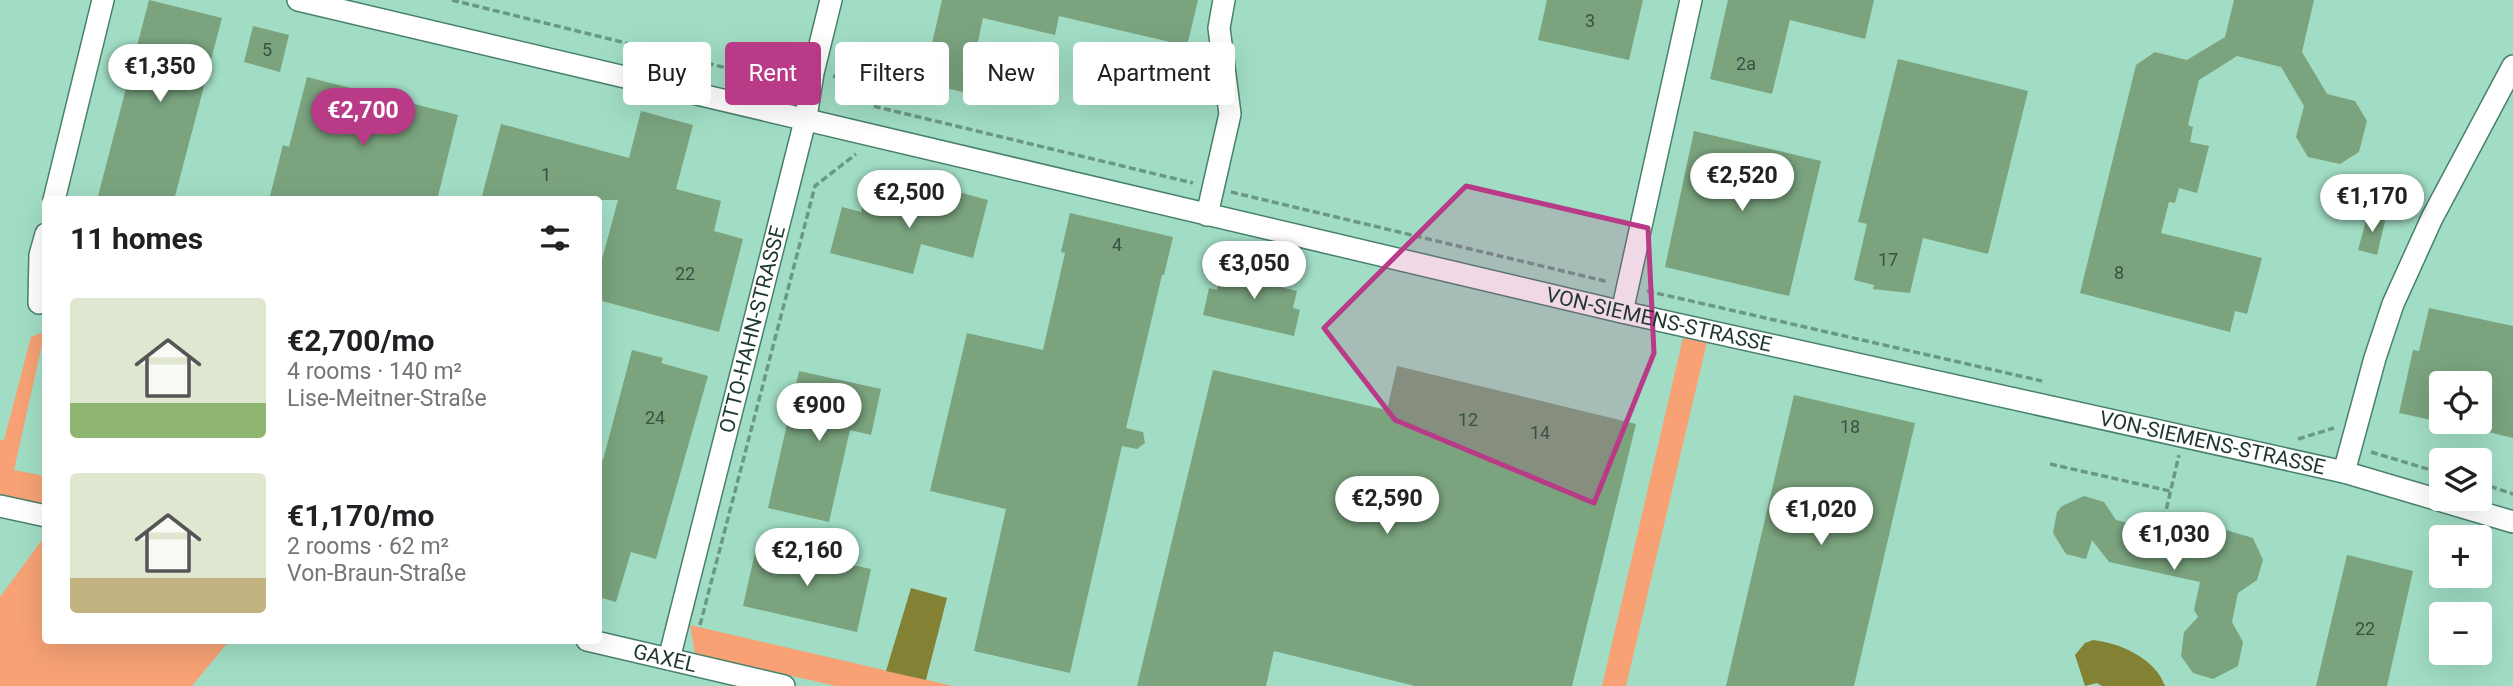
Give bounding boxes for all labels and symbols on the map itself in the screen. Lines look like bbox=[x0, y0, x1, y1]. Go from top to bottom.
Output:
house number: 3 bbox=[1585, 10, 1595, 31]
house number: 5 bbox=[262, 39, 272, 60]
pin: €1,350 bbox=[103, 44, 217, 104]
house number: 2a bbox=[1736, 53, 1756, 74]
pin: €2,700 bbox=[306, 88, 420, 148]
pin: €2,520 bbox=[1685, 154, 1799, 213]
house number: 1 bbox=[541, 164, 551, 185]
pin: €2,500 bbox=[852, 170, 966, 230]
pin: €1,170 bbox=[2315, 174, 2429, 234]
street label: OTTO-HAHN-STRASSE bbox=[715, 223, 790, 435]
house number: 4 bbox=[1112, 234, 1122, 255]
pin: €3,050 bbox=[1197, 242, 1311, 301]
house number: 17 bbox=[1878, 249, 1898, 270]
house number: 8 bbox=[2114, 262, 2124, 283]
house number: 22 bbox=[675, 263, 695, 284]
street label: VON-SIEMENS-STRASSE bbox=[1544, 283, 1774, 357]
pin: €900 bbox=[778, 384, 860, 443]
street label: VON-SIEMENS-STRASSE bbox=[2097, 406, 2328, 480]
house number: 24 bbox=[645, 407, 665, 428]
house number: 12 bbox=[1458, 409, 1478, 430]
house number: 18 bbox=[1840, 416, 1860, 437]
house number: 14 bbox=[1530, 422, 1550, 443]
pin: €2,590 bbox=[1330, 476, 1444, 536]
pin: €1,020 bbox=[1764, 488, 1878, 547]
pin: €1,030 bbox=[2117, 512, 2231, 572]
pin: €2,160 bbox=[750, 528, 864, 588]
house number: 22 bbox=[2355, 618, 2375, 639]
street label: GAXEL bbox=[631, 639, 699, 677]

